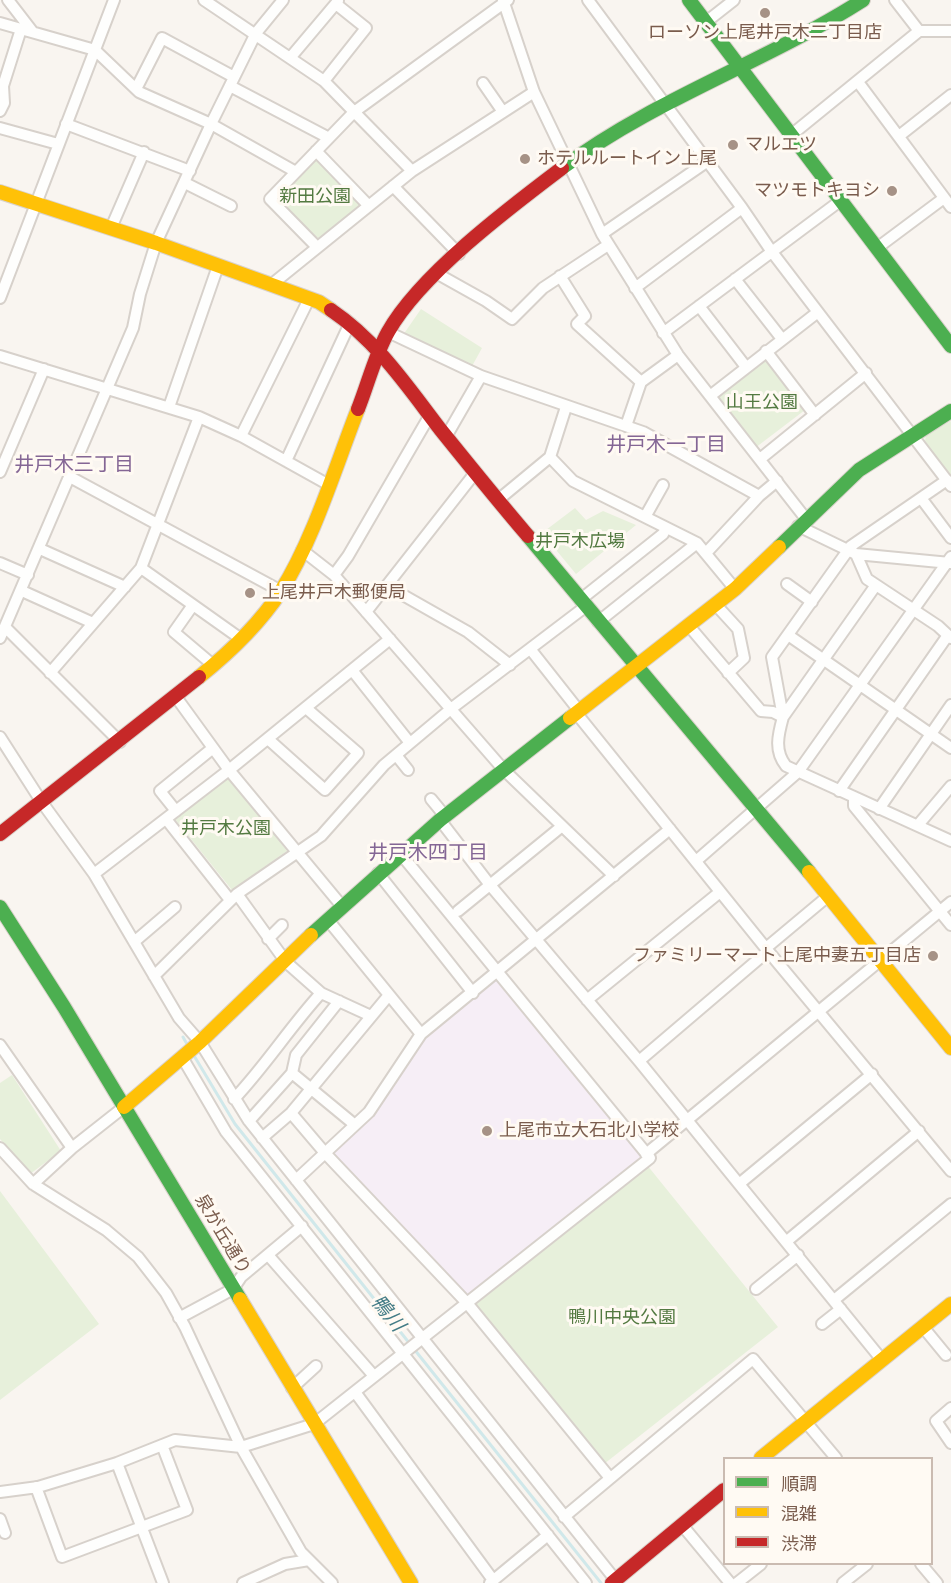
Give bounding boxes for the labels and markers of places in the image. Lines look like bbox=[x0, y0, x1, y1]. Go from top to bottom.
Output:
marker: ローソン上尾井戸木二丁目店 bbox=[758, 6, 772, 20]
place label: ローソン上尾井戸木二丁目店 bbox=[648, 22, 882, 44]
place label: マルエツ bbox=[745, 134, 817, 156]
marker: マルエツ bbox=[726, 138, 740, 152]
place label: ホテルルートイン上尾 bbox=[537, 148, 717, 170]
marker: ホテルルートイン上尾 bbox=[518, 152, 532, 166]
place label: マツモトキヨシ bbox=[754, 180, 880, 202]
marker: マツモトキヨシ bbox=[885, 184, 899, 198]
place label: 上尾井戸木郵便局 bbox=[262, 582, 406, 604]
marker: 上尾井戸木郵便局 bbox=[243, 586, 257, 600]
place label: ファミリーマート上尾中妻五丁目店 bbox=[633, 945, 921, 967]
marker: ファミリーマート上尾中妻五丁目店 bbox=[926, 949, 940, 963]
place label: 上尾市立大石北小学校 bbox=[499, 1120, 679, 1142]
marker: 上尾市立大石北小学校 bbox=[480, 1124, 494, 1138]

